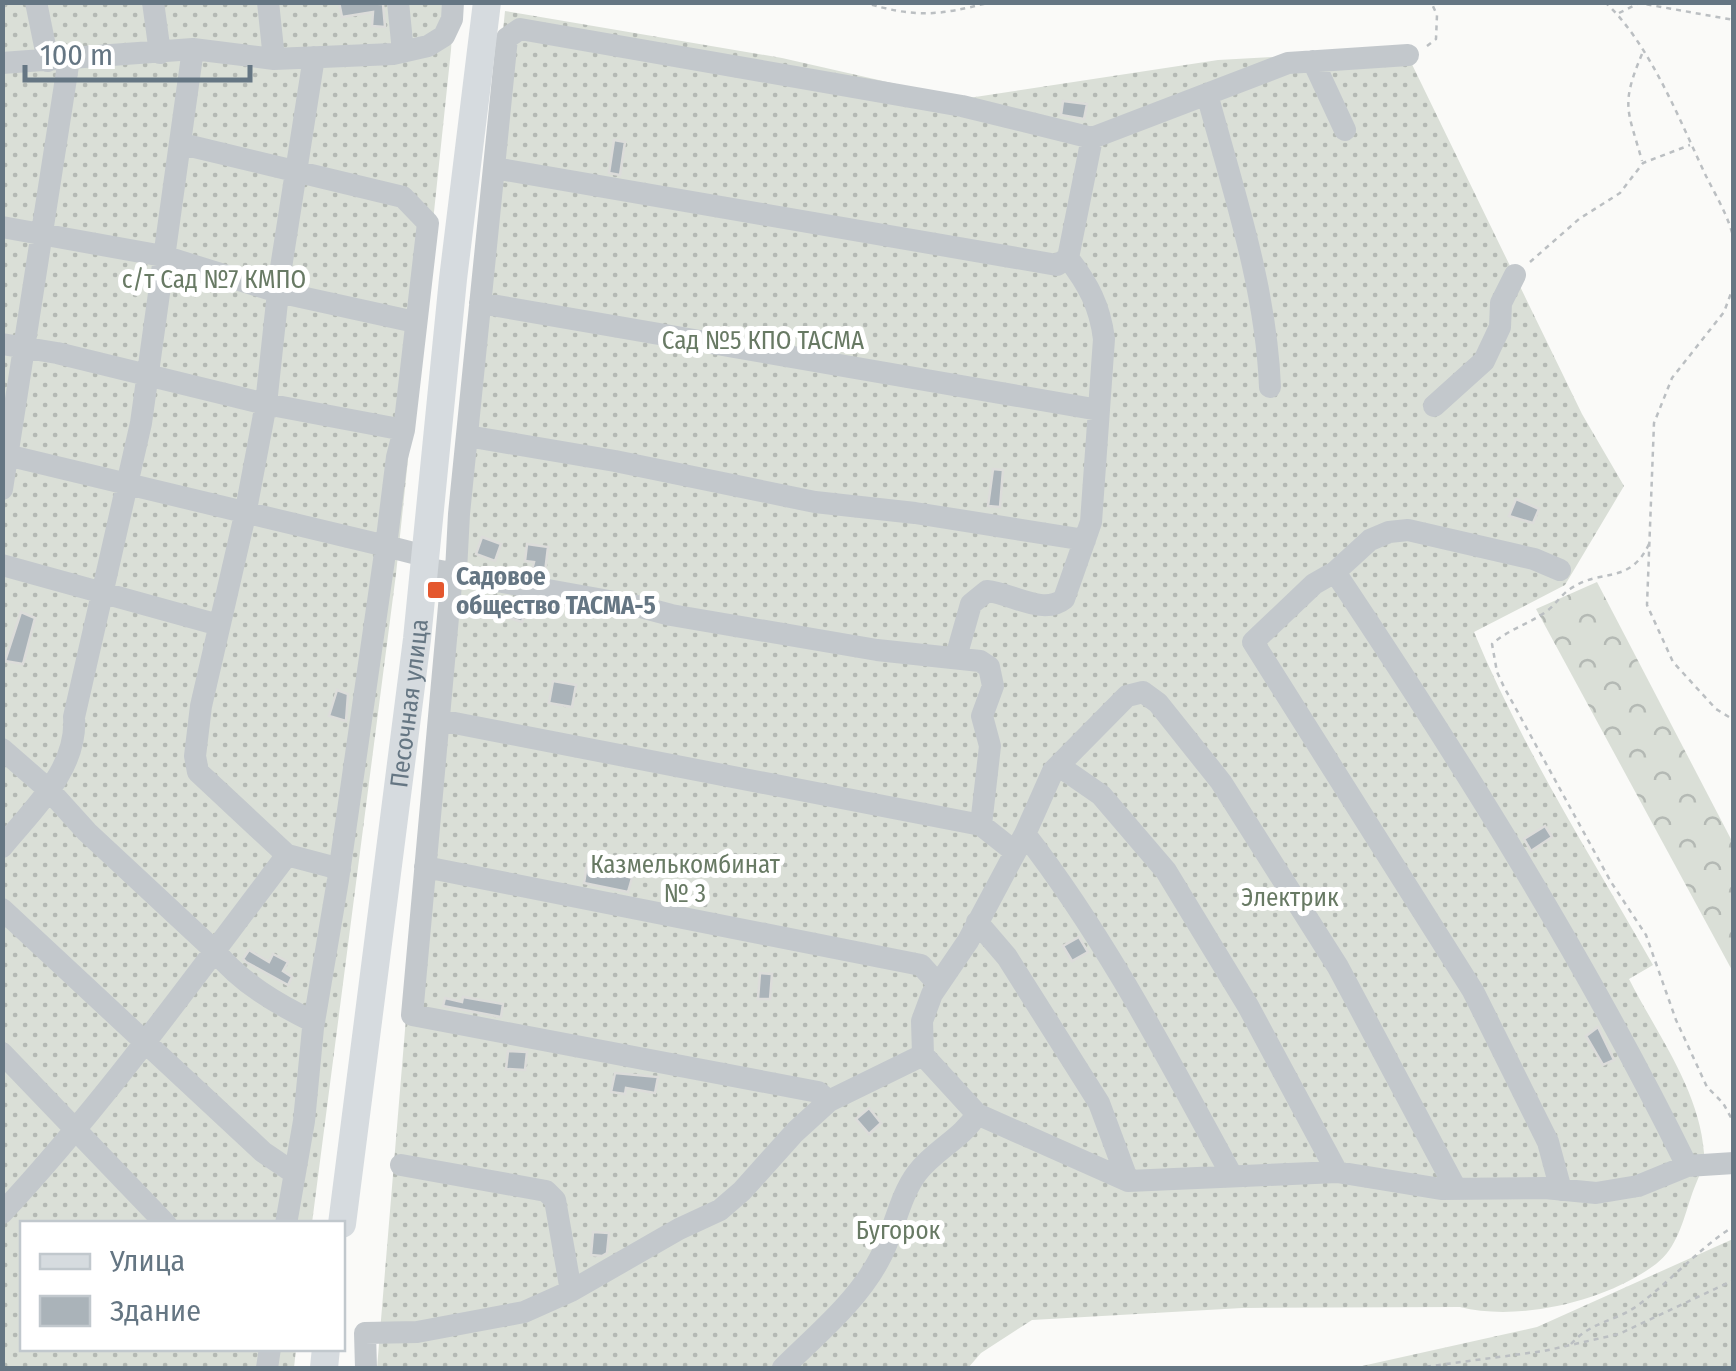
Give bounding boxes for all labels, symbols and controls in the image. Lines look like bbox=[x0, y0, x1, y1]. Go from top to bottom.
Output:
scale bar bbox=[25, 20, 250, 82]
text: 100 m bbox=[40, 37, 113, 73]
park label: с/т Сад №7 КМПО bbox=[122, 265, 306, 295]
park label: Сад №5 КПО ТАСМА bbox=[662, 326, 864, 356]
place label: Садовое общество ТАСМА-5 bbox=[456, 562, 656, 621]
marker: Садовое общество ТАСМА-5 bbox=[425, 579, 447, 601]
street label: Песочная улица bbox=[384, 618, 435, 789]
park label: Казмелькомбинат № 3 bbox=[590, 850, 781, 909]
park label: Электрик bbox=[1241, 883, 1339, 913]
park label: Бугорок bbox=[856, 1216, 941, 1246]
legend bbox=[20, 1221, 345, 1351]
text: Улица bbox=[109, 1243, 185, 1279]
text: Здание bbox=[110, 1293, 201, 1329]

